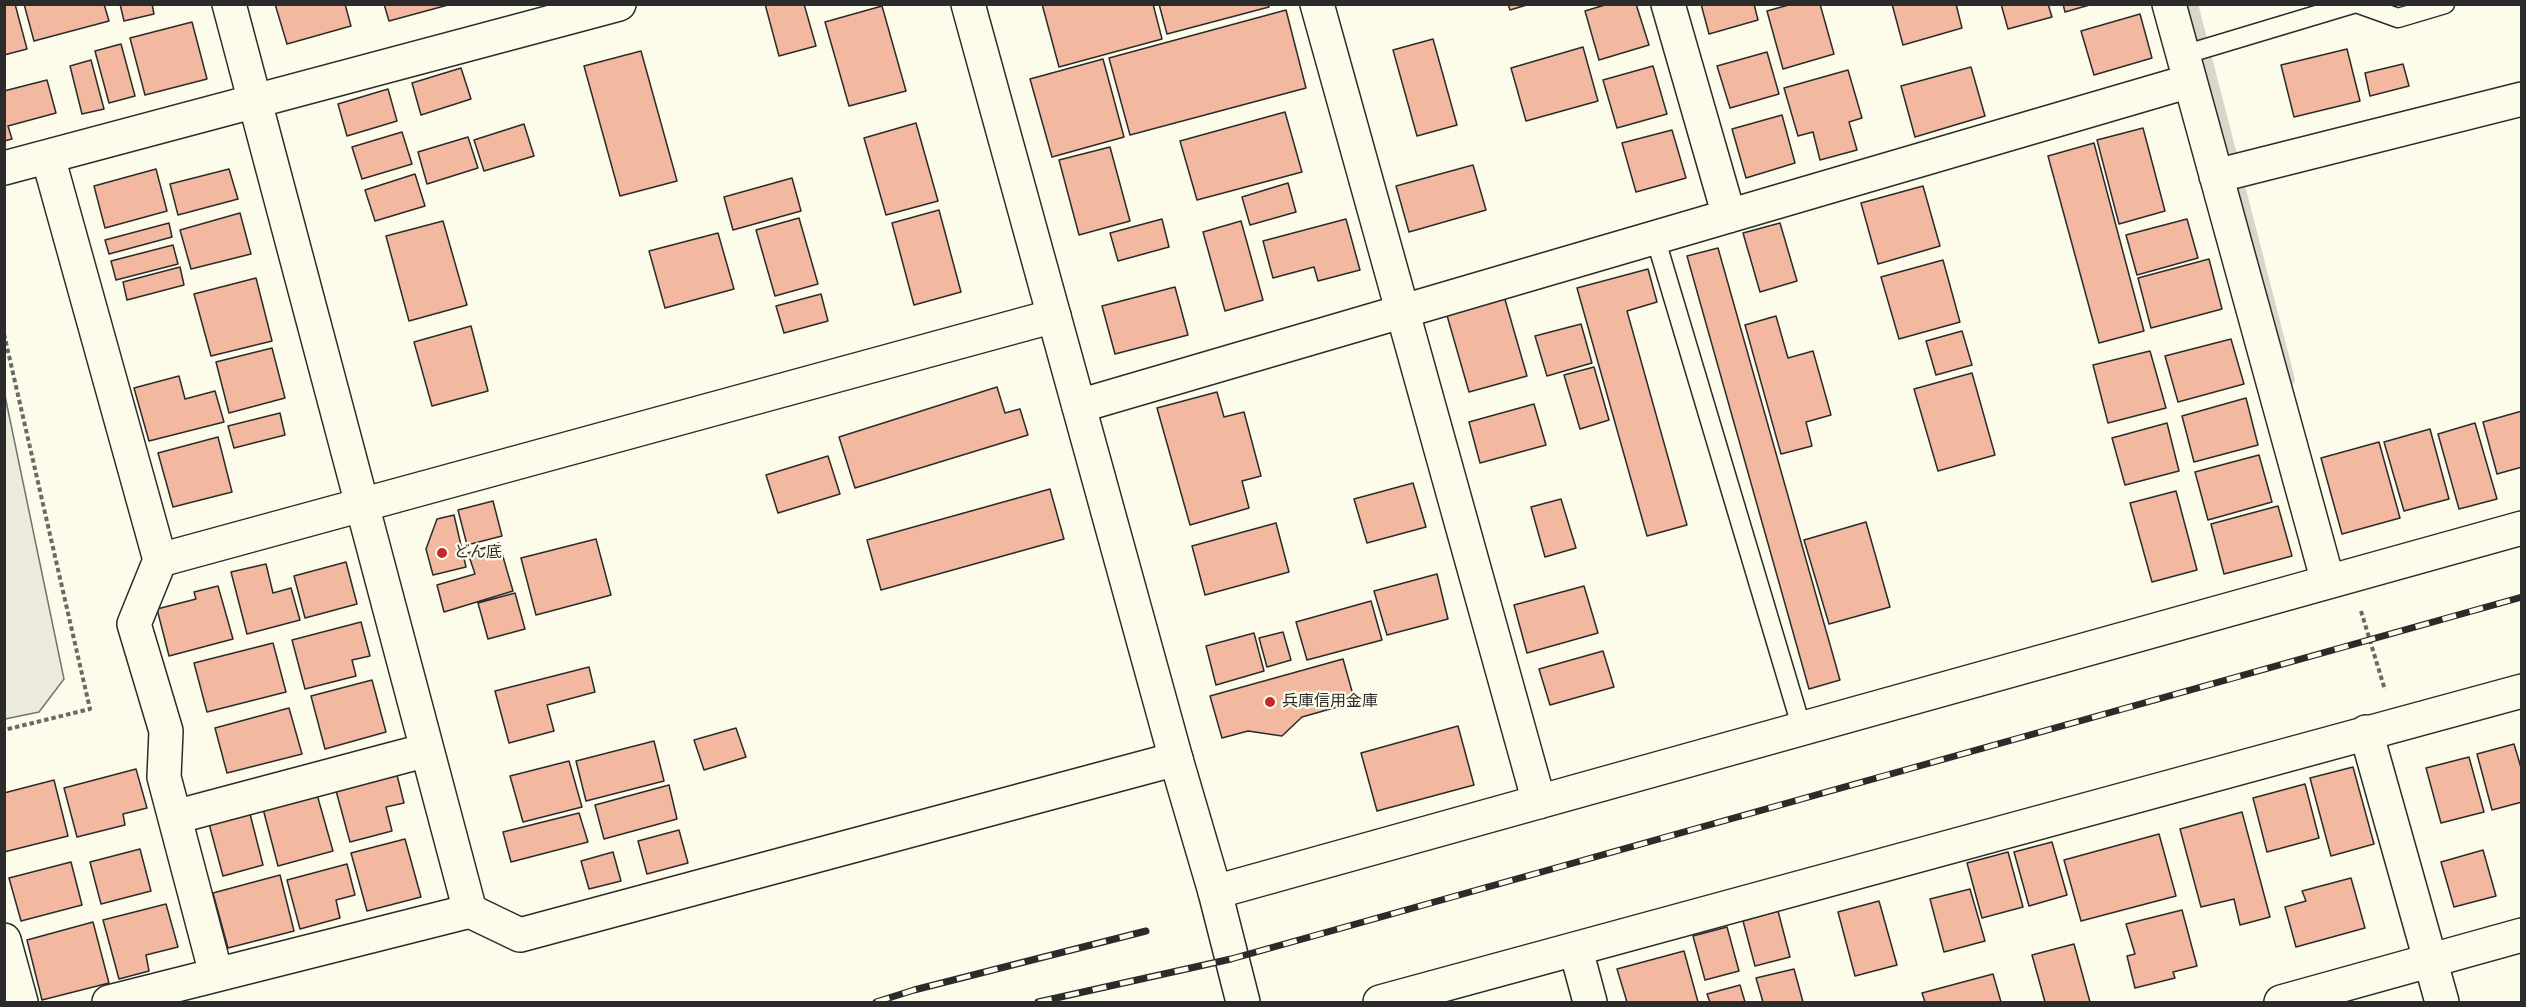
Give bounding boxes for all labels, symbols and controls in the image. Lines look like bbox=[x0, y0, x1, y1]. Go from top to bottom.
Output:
place label: どん底 bbox=[454, 543, 502, 563]
marker: どん底 bbox=[435, 546, 449, 560]
place label: 兵庫信用金庫 bbox=[1282, 692, 1378, 712]
marker: 兵庫信用金庫 bbox=[1263, 695, 1277, 709]

